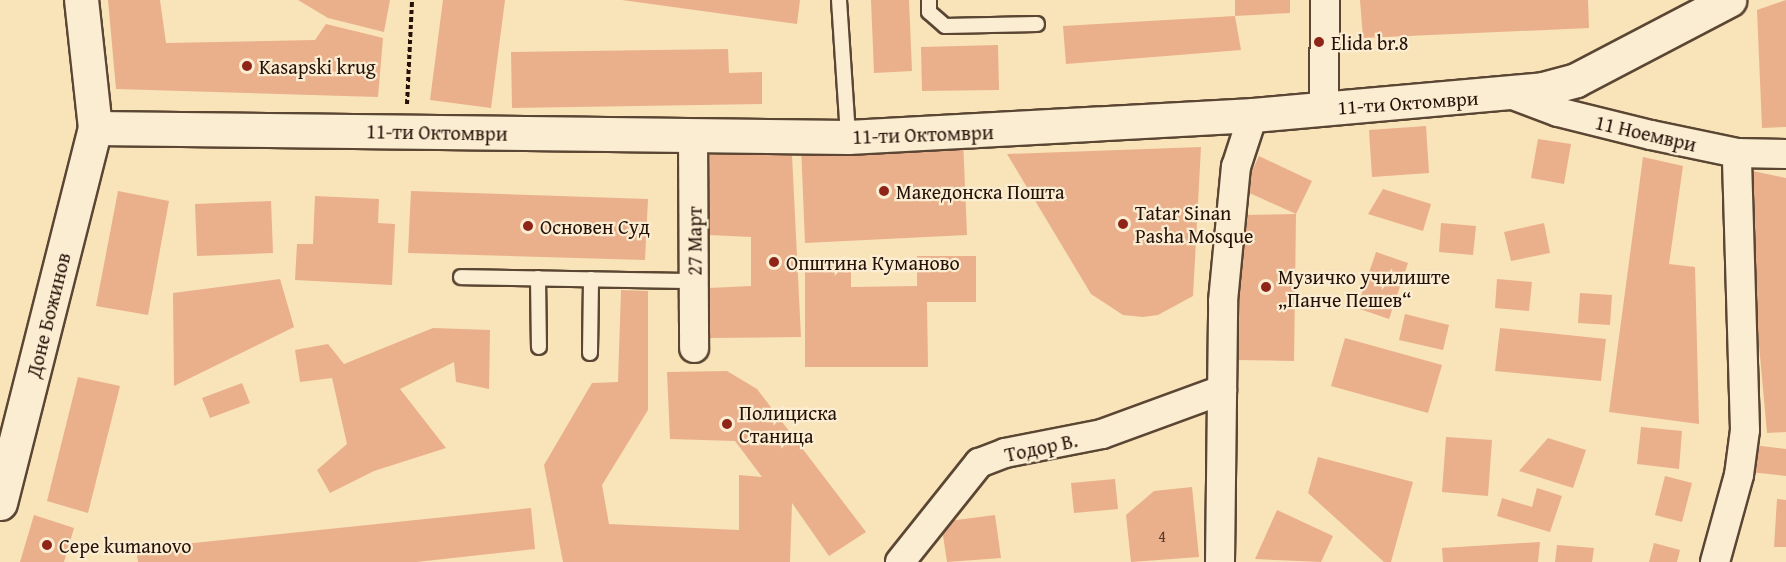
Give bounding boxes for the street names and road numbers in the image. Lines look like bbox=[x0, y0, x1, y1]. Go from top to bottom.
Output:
street label: 11-ти Октомври bbox=[1337, 85, 1479, 119]
street label: 11 Ноември bbox=[1593, 110, 1699, 156]
street label: 11-ти Октомври bbox=[366, 119, 508, 145]
street label: 11-ти Октомври bbox=[852, 120, 994, 148]
street label: 27 Март bbox=[682, 206, 706, 276]
street label: Доне Божинов bbox=[21, 250, 75, 380]
street label: Тодор В. bbox=[1002, 428, 1080, 466]

